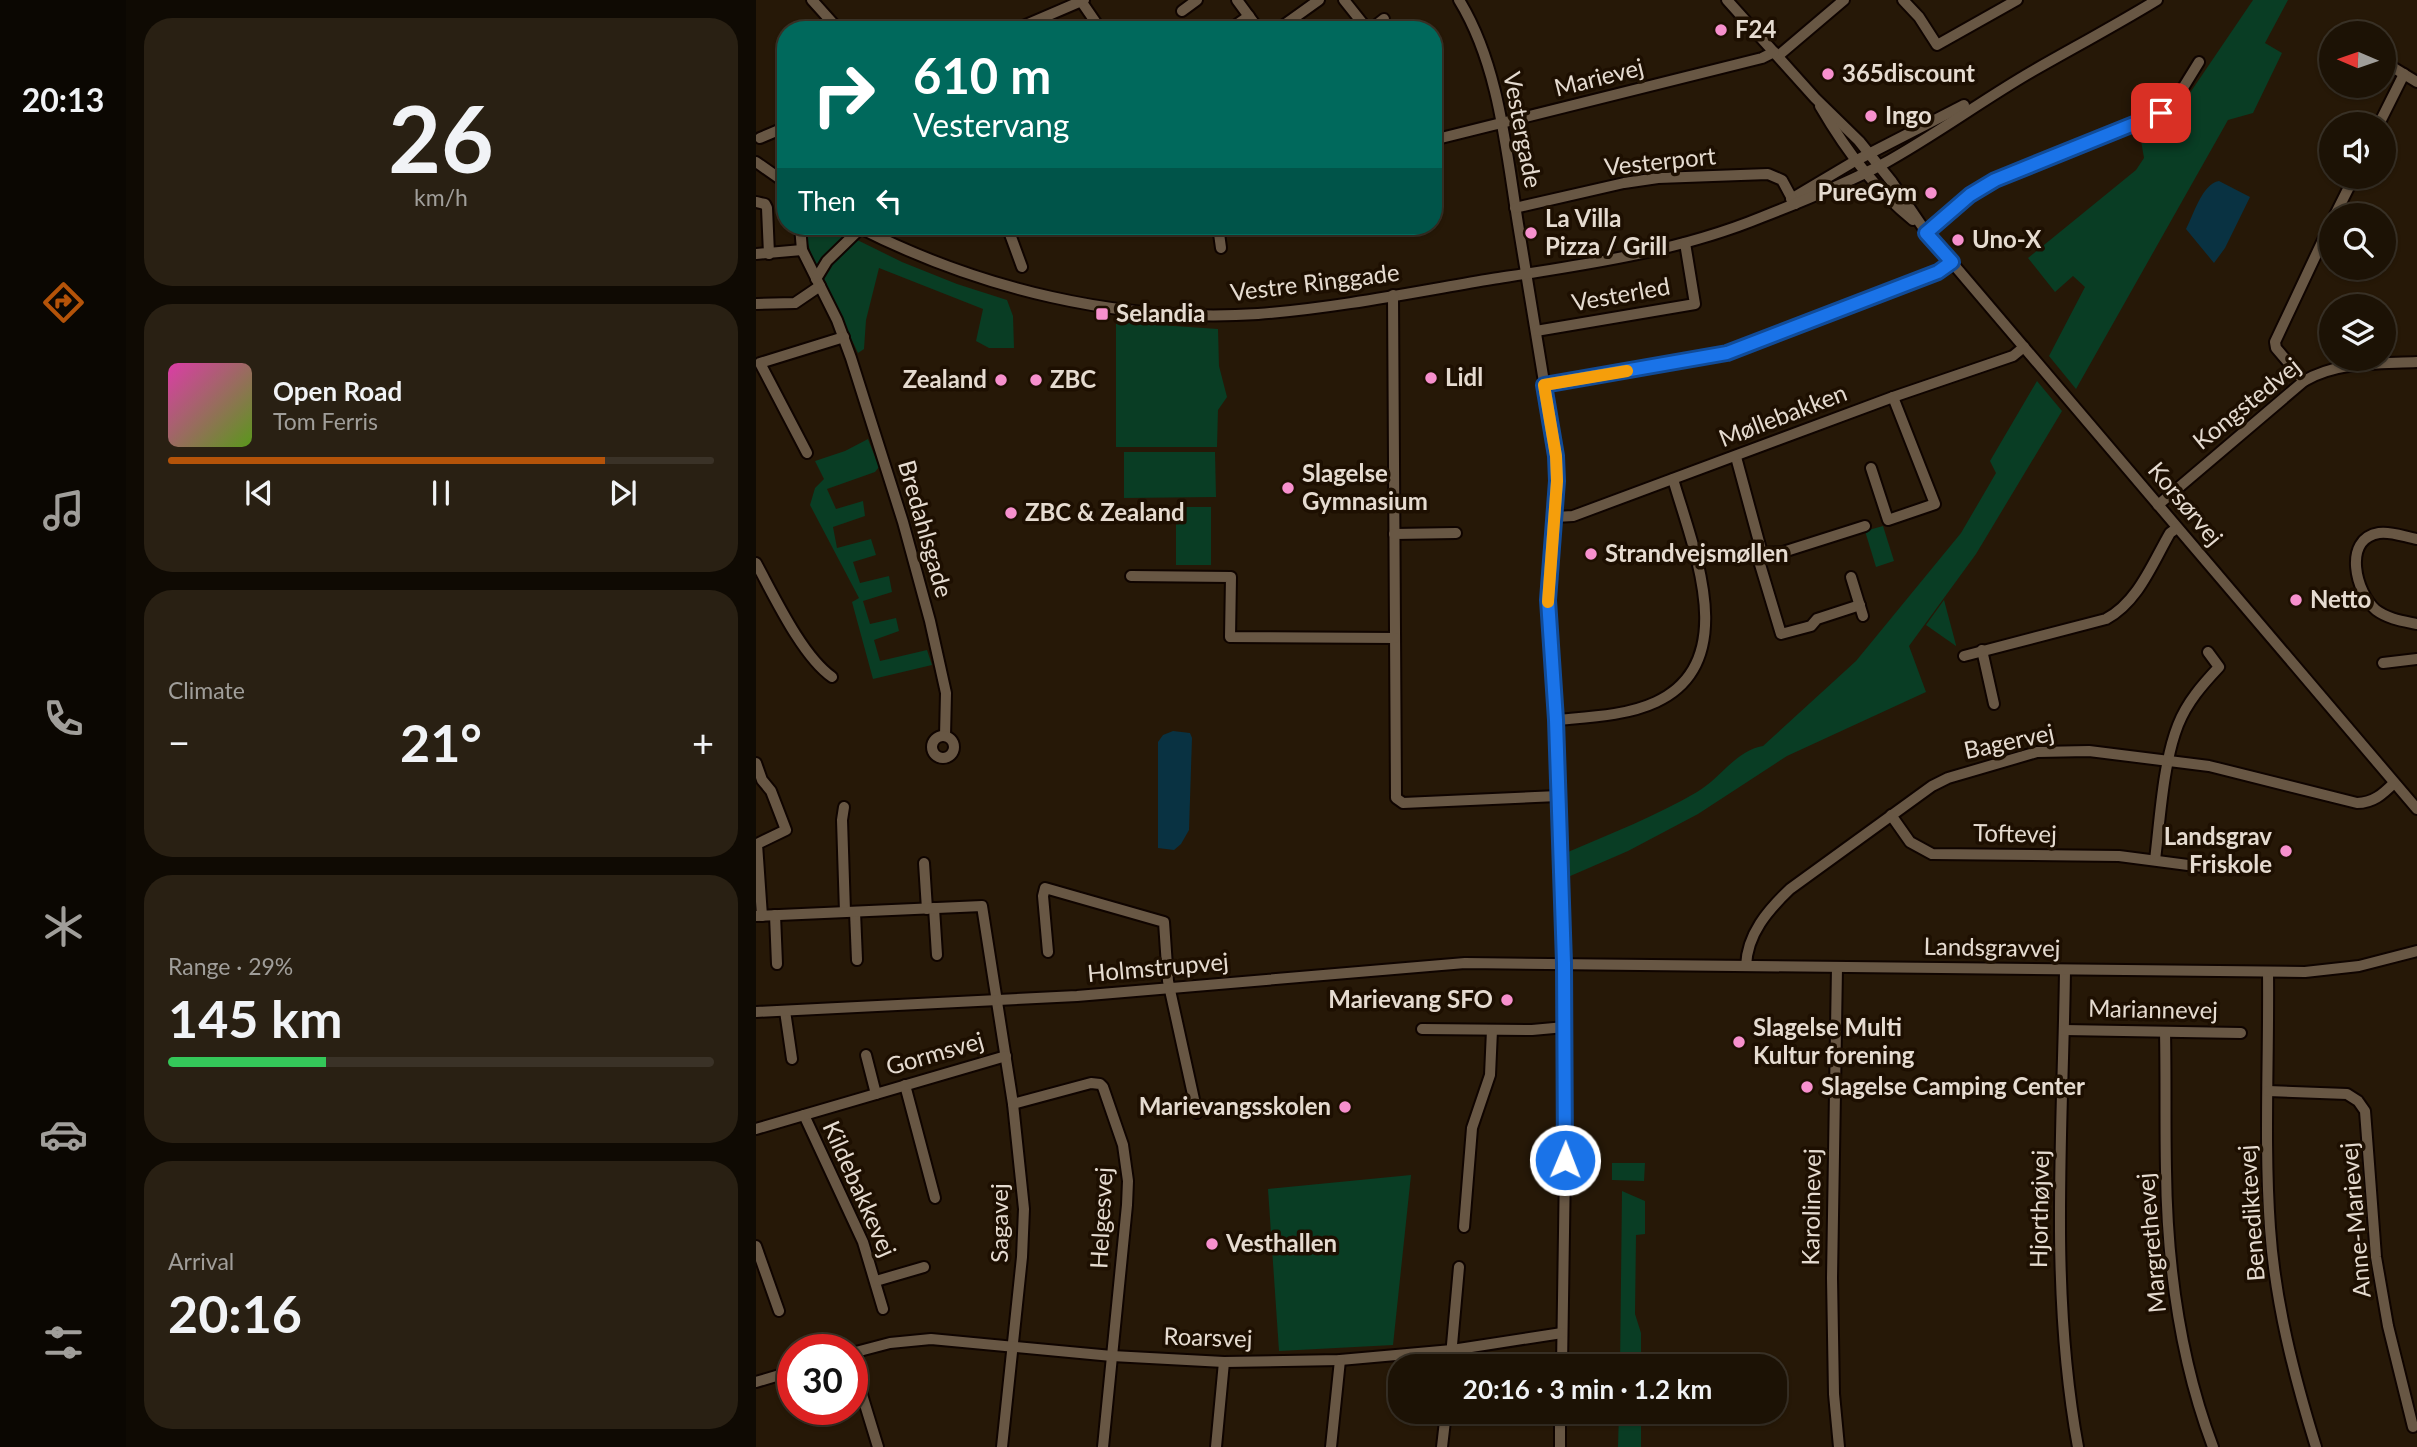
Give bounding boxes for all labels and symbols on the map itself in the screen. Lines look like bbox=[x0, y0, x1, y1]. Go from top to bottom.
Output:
place label: F24 bbox=[1735, 14, 1777, 43]
north arrow bbox=[2319, 21, 2396, 98]
marker: F24 bbox=[1713, 22, 1729, 38]
street label: Marievej bbox=[1551, 51, 1646, 102]
place label: 365discount bbox=[1842, 58, 1975, 87]
marker: 365discount bbox=[1820, 66, 1836, 82]
street label: Vestergade bbox=[1498, 69, 1549, 190]
pin bbox=[2131, 83, 2191, 143]
place label: Ingo bbox=[1885, 100, 1932, 129]
marker: Ingo bbox=[1863, 108, 1879, 124]
street label: Vesterport bbox=[1603, 140, 1717, 181]
place label: PureGym bbox=[1818, 177, 1917, 206]
marker: PureGym bbox=[1923, 185, 1939, 201]
place label: La Villa Pizza / Grill bbox=[1545, 203, 1667, 260]
place label: Uno-X bbox=[1972, 224, 2042, 253]
marker: La Villa Pizza / Grill bbox=[1523, 225, 1539, 241]
marker: Uno-X bbox=[1950, 232, 1966, 248]
street label: Vestre Ringgade bbox=[1229, 257, 1401, 306]
street label: Vesterled bbox=[1569, 271, 1672, 316]
place label: Selandia bbox=[1116, 298, 1206, 327]
marker: Selandia bbox=[1094, 306, 1110, 322]
street label: Kongstedvej bbox=[2186, 351, 2306, 455]
place label: Lidl bbox=[1445, 362, 1483, 391]
place label: Zealand bbox=[903, 364, 987, 393]
place label: ZBC bbox=[1050, 364, 1096, 393]
marker: Lidl bbox=[1423, 370, 1439, 386]
marker: Zealand bbox=[993, 372, 1009, 388]
marker: ZBC bbox=[1028, 372, 1044, 388]
street label: Møllebakken bbox=[1714, 377, 1851, 452]
street label: Korsørvej bbox=[2143, 455, 2230, 551]
street label: Bredahlsgade bbox=[893, 457, 960, 601]
place label: Slagelse Gymnasium bbox=[1302, 458, 1428, 515]
marker: Slagelse Gymnasium bbox=[1280, 480, 1296, 496]
place label: ZBC & Zealand bbox=[1025, 497, 1185, 526]
marker: ZBC & Zealand bbox=[1003, 505, 1019, 521]
place label: Strandvejsmøllen bbox=[1605, 538, 1789, 567]
marker: Strandvejsmøllen bbox=[1583, 546, 1599, 562]
place label: Netto bbox=[2310, 584, 2371, 613]
marker: Netto bbox=[2288, 592, 2304, 608]
street label: Bagervej bbox=[1961, 717, 2056, 764]
street label: Toftevej bbox=[1973, 817, 2057, 848]
place label: Landsgrav Friskole bbox=[2164, 821, 2272, 878]
marker: Landsgrav Friskole bbox=[2278, 843, 2294, 859]
street label: Landsgravvej bbox=[1923, 931, 2061, 962]
street label: Holmstrupvej bbox=[1086, 946, 1230, 987]
place label: Marievang SFO bbox=[1328, 984, 1493, 1013]
marker: Marievang SFO bbox=[1499, 992, 1515, 1008]
street label: Mariannevej bbox=[2088, 993, 2218, 1024]
place label: Slagelse Multi Kultur forening bbox=[1753, 1012, 1915, 1069]
street label: Gormsvej bbox=[882, 1025, 987, 1080]
marker: Slagelse Multi Kultur forening bbox=[1731, 1034, 1747, 1050]
place label: Slagelse Camping Center bbox=[1821, 1071, 2085, 1100]
marker: Slagelse Camping Center bbox=[1799, 1079, 1815, 1095]
place label: Marievangsskolen bbox=[1139, 1091, 1331, 1120]
marker: Marievangsskolen bbox=[1337, 1099, 1353, 1115]
street label: Kildebakkevej bbox=[818, 1116, 903, 1261]
position arrow bbox=[1528, 1123, 1602, 1197]
street label: Anne-Marievej bbox=[2333, 1141, 2376, 1299]
street label: Benediktevej bbox=[2231, 1144, 2270, 1282]
street label: Karolinevej bbox=[1795, 1148, 1826, 1266]
street label: Hjorthøjvej bbox=[2023, 1150, 2054, 1268]
street label: Helgesvej bbox=[1083, 1166, 1118, 1270]
street label: Margrethevej bbox=[2130, 1172, 2171, 1314]
street label: Sagavej bbox=[984, 1183, 1013, 1263]
place label: Vesthallen bbox=[1225, 1228, 1337, 1257]
marker: Vesthallen bbox=[1204, 1236, 1220, 1252]
street label: Roarsvej bbox=[1163, 1320, 1253, 1353]
speed limit sign: 30 bbox=[777, 1334, 868, 1425]

